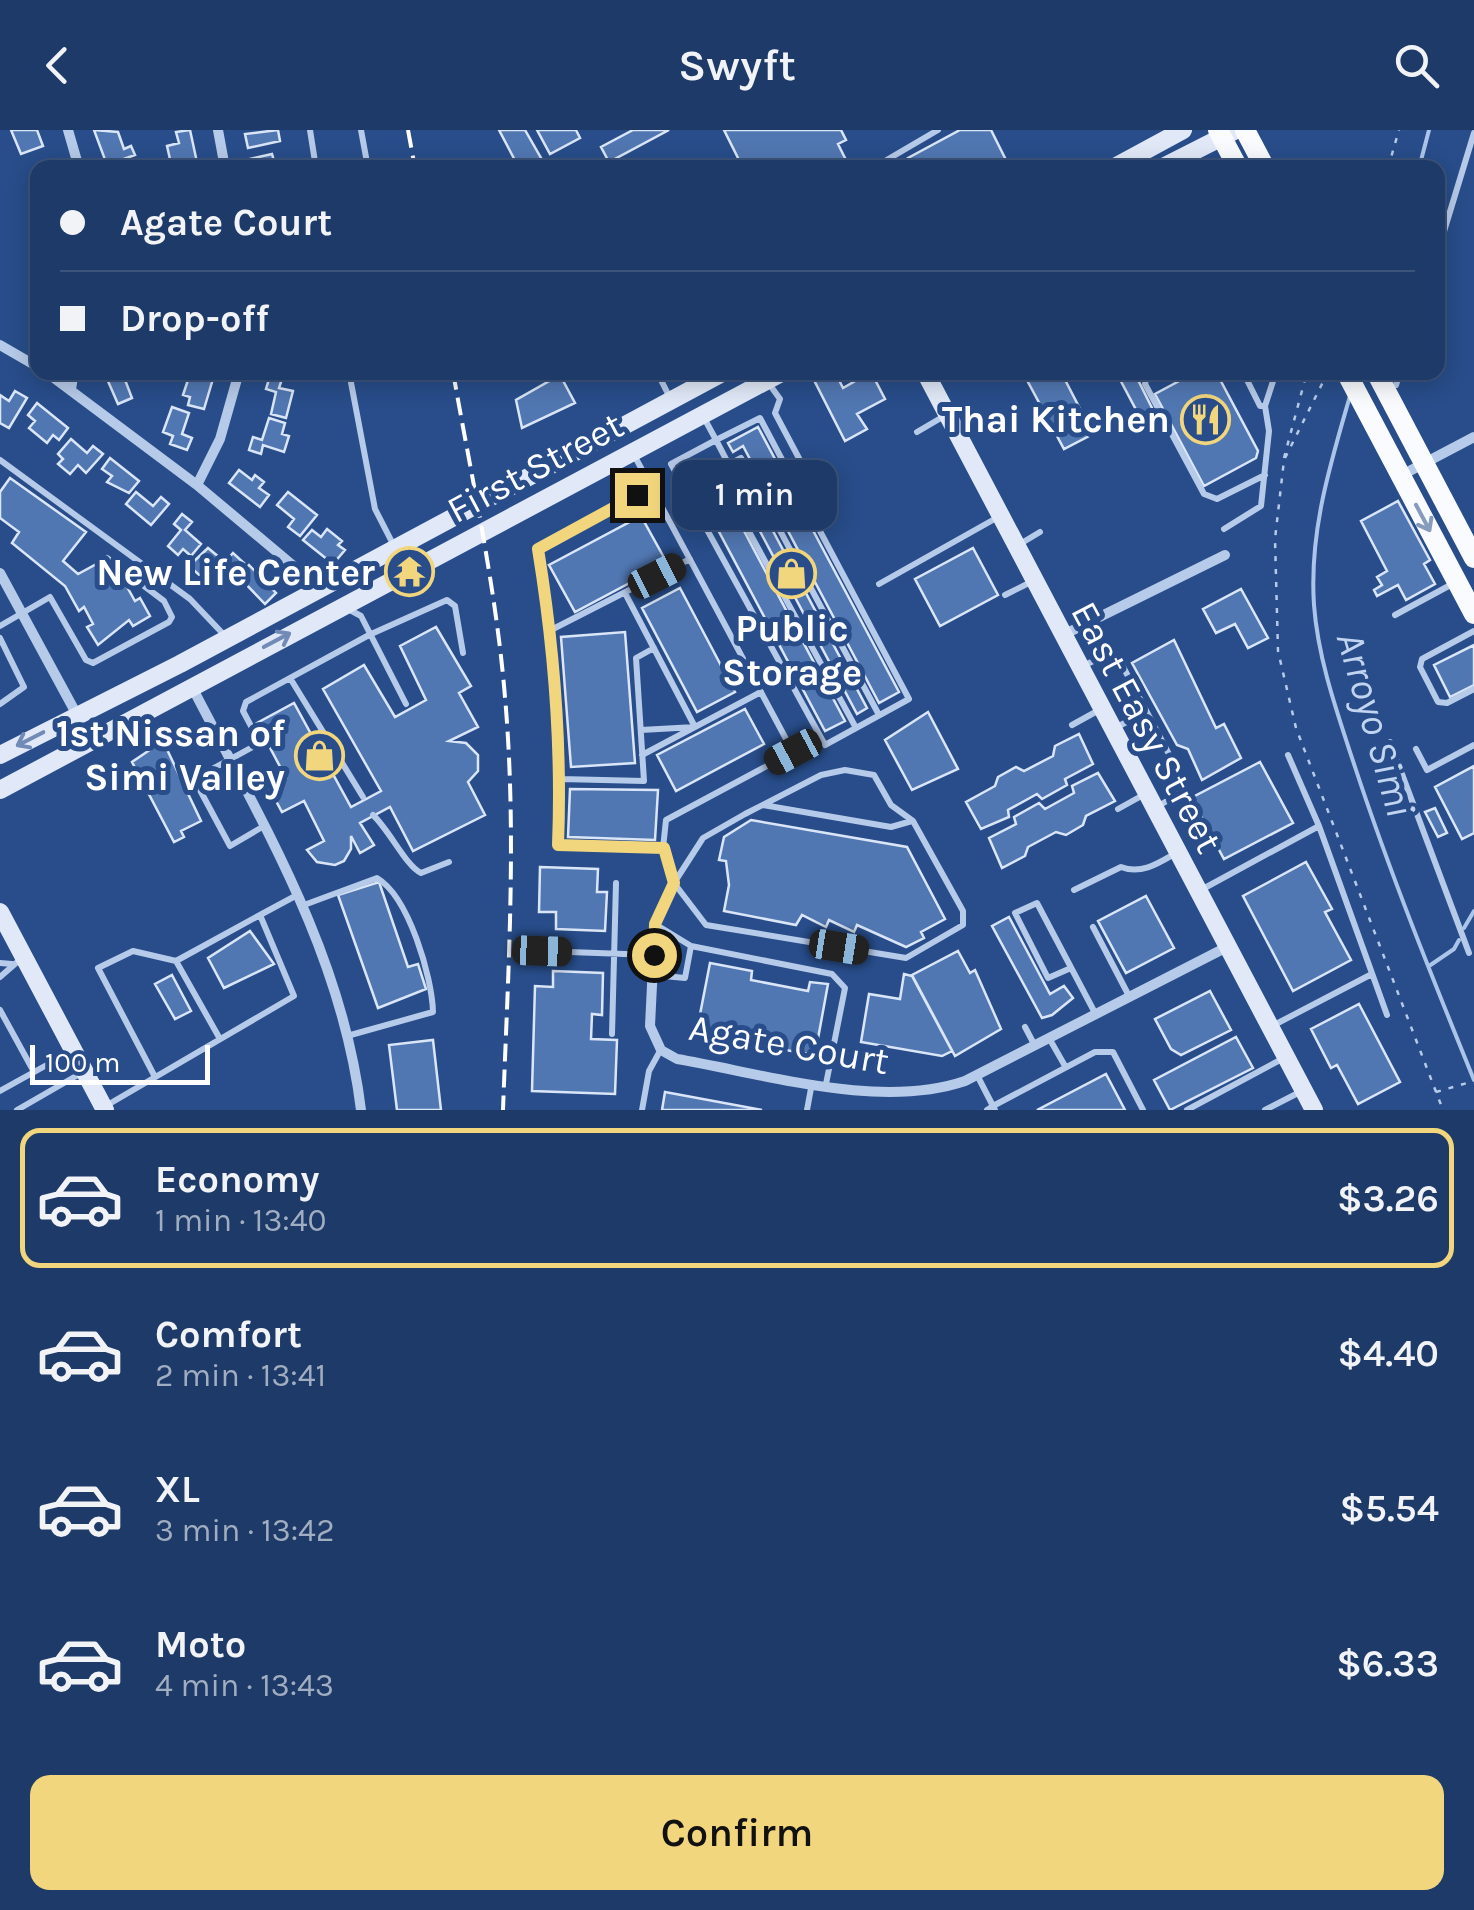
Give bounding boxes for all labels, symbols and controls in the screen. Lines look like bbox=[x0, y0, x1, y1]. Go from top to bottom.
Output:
icon: back bbox=[30, 38, 85, 93]
icon: search bbox=[1389, 38, 1444, 93]
text: Swyft bbox=[678, 39, 796, 91]
text: Agate Court bbox=[120, 200, 332, 245]
text: Drop-off bbox=[120, 296, 269, 341]
restaurant icon: Thai Kitchen bbox=[1179, 393, 1231, 445]
place label: Thai Kitchen bbox=[942, 397, 1170, 442]
street label: First Street bbox=[440, 402, 631, 533]
callout: 1 min bbox=[672, 460, 837, 530]
route end bbox=[615, 473, 660, 518]
text: 1 min bbox=[715, 476, 794, 513]
one-way arrow bbox=[1413, 502, 1433, 532]
temple icon: New Life Center bbox=[384, 546, 436, 598]
shop icon: Public Storage bbox=[766, 548, 818, 600]
car bbox=[623, 549, 691, 603]
place label: New Life Center bbox=[96, 550, 375, 595]
street label: East Easy Street bbox=[1061, 594, 1232, 861]
place label: Public Storage bbox=[722, 606, 862, 695]
water label: Arroyo Simi bbox=[1327, 626, 1424, 822]
one-way arrow bbox=[262, 630, 292, 650]
place label: 1st Nissan of Simi Valley bbox=[56, 711, 286, 800]
car bbox=[759, 725, 827, 779]
shop icon: 1st Nissan of Simi Valley bbox=[294, 729, 346, 781]
one-way arrow bbox=[16, 730, 46, 749]
car bbox=[807, 927, 871, 967]
route start bbox=[632, 933, 677, 978]
car bbox=[511, 935, 573, 967]
street label: Agate Court bbox=[685, 1005, 892, 1084]
scale bar bbox=[30, 1040, 210, 1084]
text: 100 m bbox=[45, 1046, 120, 1079]
icon: car bbox=[35, 1153, 125, 1243]
text: Economy bbox=[155, 1157, 319, 1202]
text: $3.26 bbox=[1337, 1176, 1439, 1221]
text: 1 min · 13:40 bbox=[155, 1202, 327, 1239]
icon: car bbox=[35, 1308, 125, 1398]
text: Comfort bbox=[155, 1312, 302, 1357]
text: $4.40 bbox=[1338, 1331, 1439, 1376]
text: 2 min · 13:41 bbox=[155, 1357, 326, 1394]
icon: car bbox=[35, 1463, 125, 1553]
text: XL bbox=[155, 1467, 200, 1512]
text: $5.54 bbox=[1340, 1486, 1439, 1531]
text: 3 min · 13:42 bbox=[155, 1512, 334, 1549]
icon: car bbox=[35, 1618, 125, 1708]
text: Moto bbox=[155, 1622, 246, 1667]
text: $6.33 bbox=[1336, 1641, 1439, 1686]
text: 4 min · 13:43 bbox=[155, 1667, 334, 1704]
button: Confirm bbox=[30, 1775, 1444, 1890]

